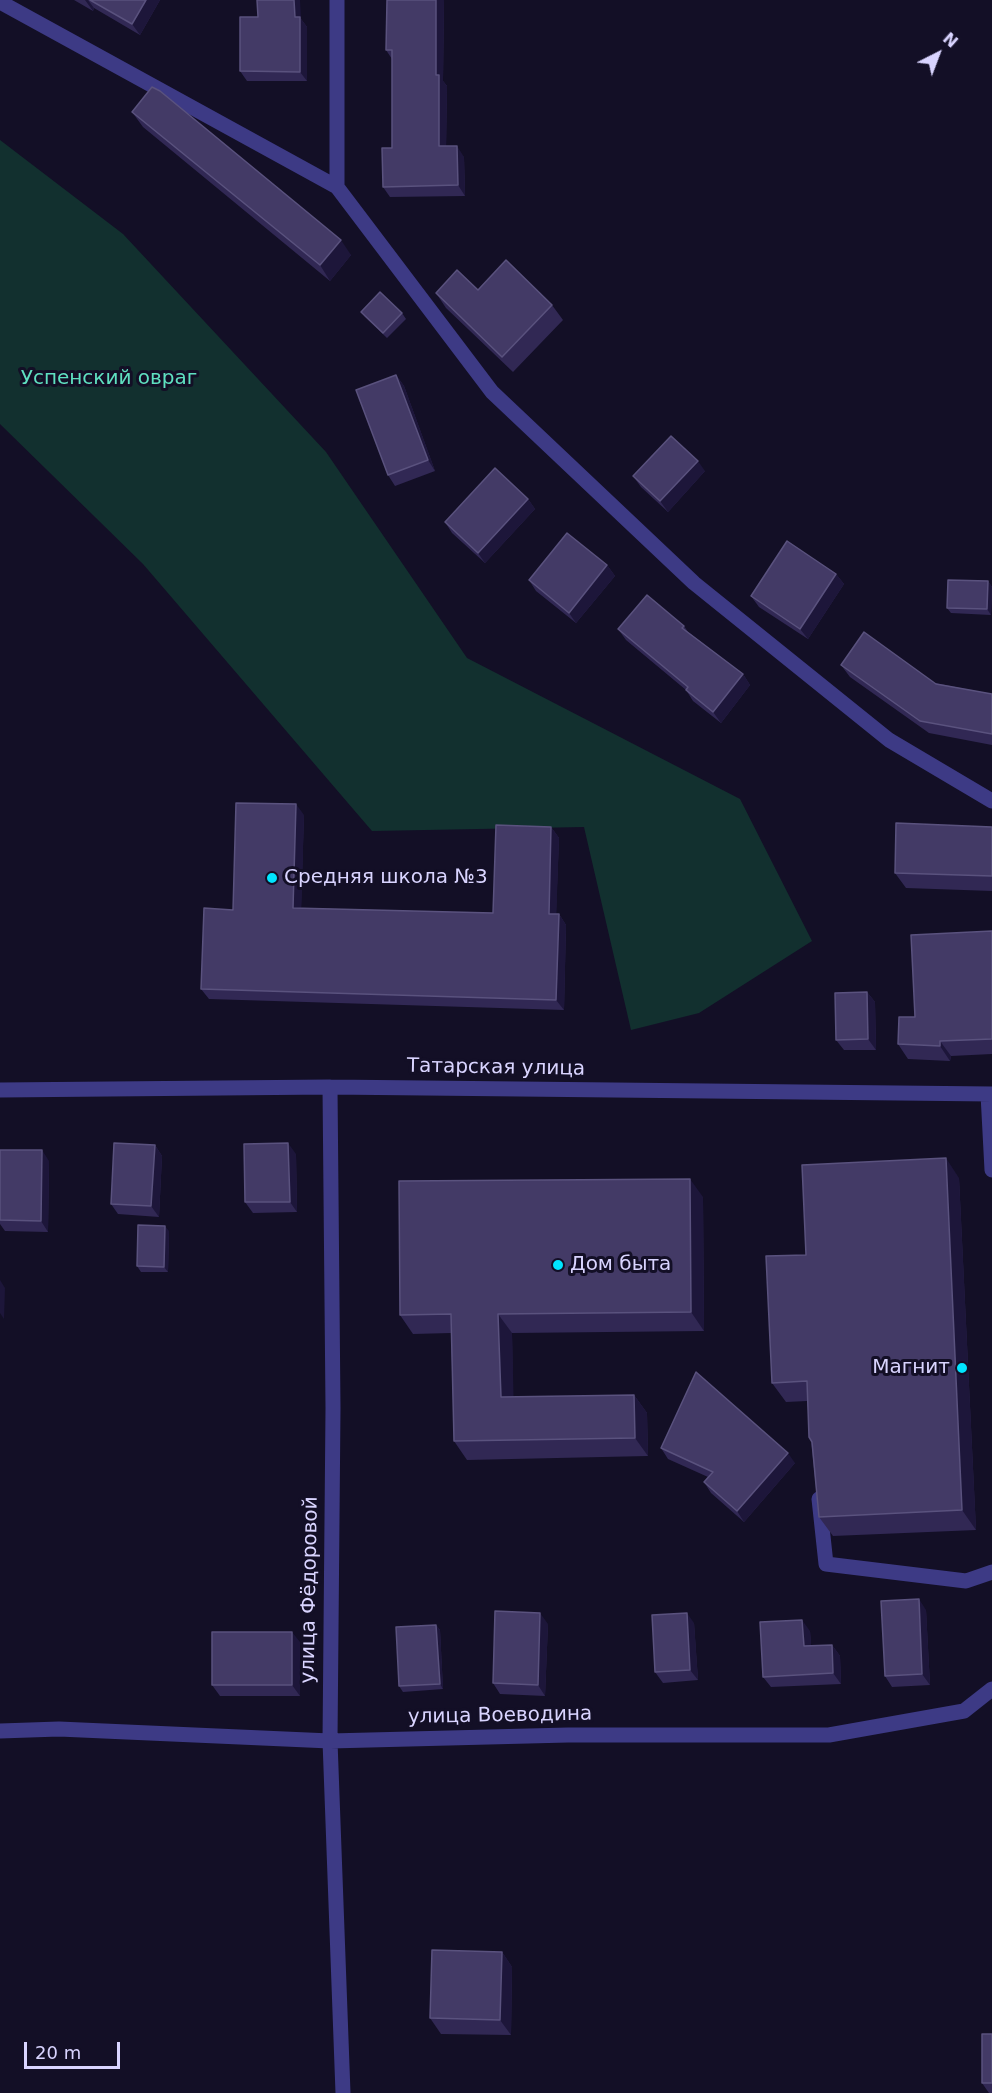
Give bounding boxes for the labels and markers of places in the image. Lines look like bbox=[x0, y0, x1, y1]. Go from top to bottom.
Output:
place label: Средняя школа №3 bbox=[284, 866, 488, 890]
marker: Средняя школа №3 bbox=[265, 871, 279, 885]
place label: Дом быта bbox=[570, 1253, 671, 1277]
marker: Дом быта bbox=[551, 1258, 565, 1272]
place label: Магнит bbox=[872, 1356, 950, 1380]
marker: Магнит bbox=[955, 1361, 969, 1375]

